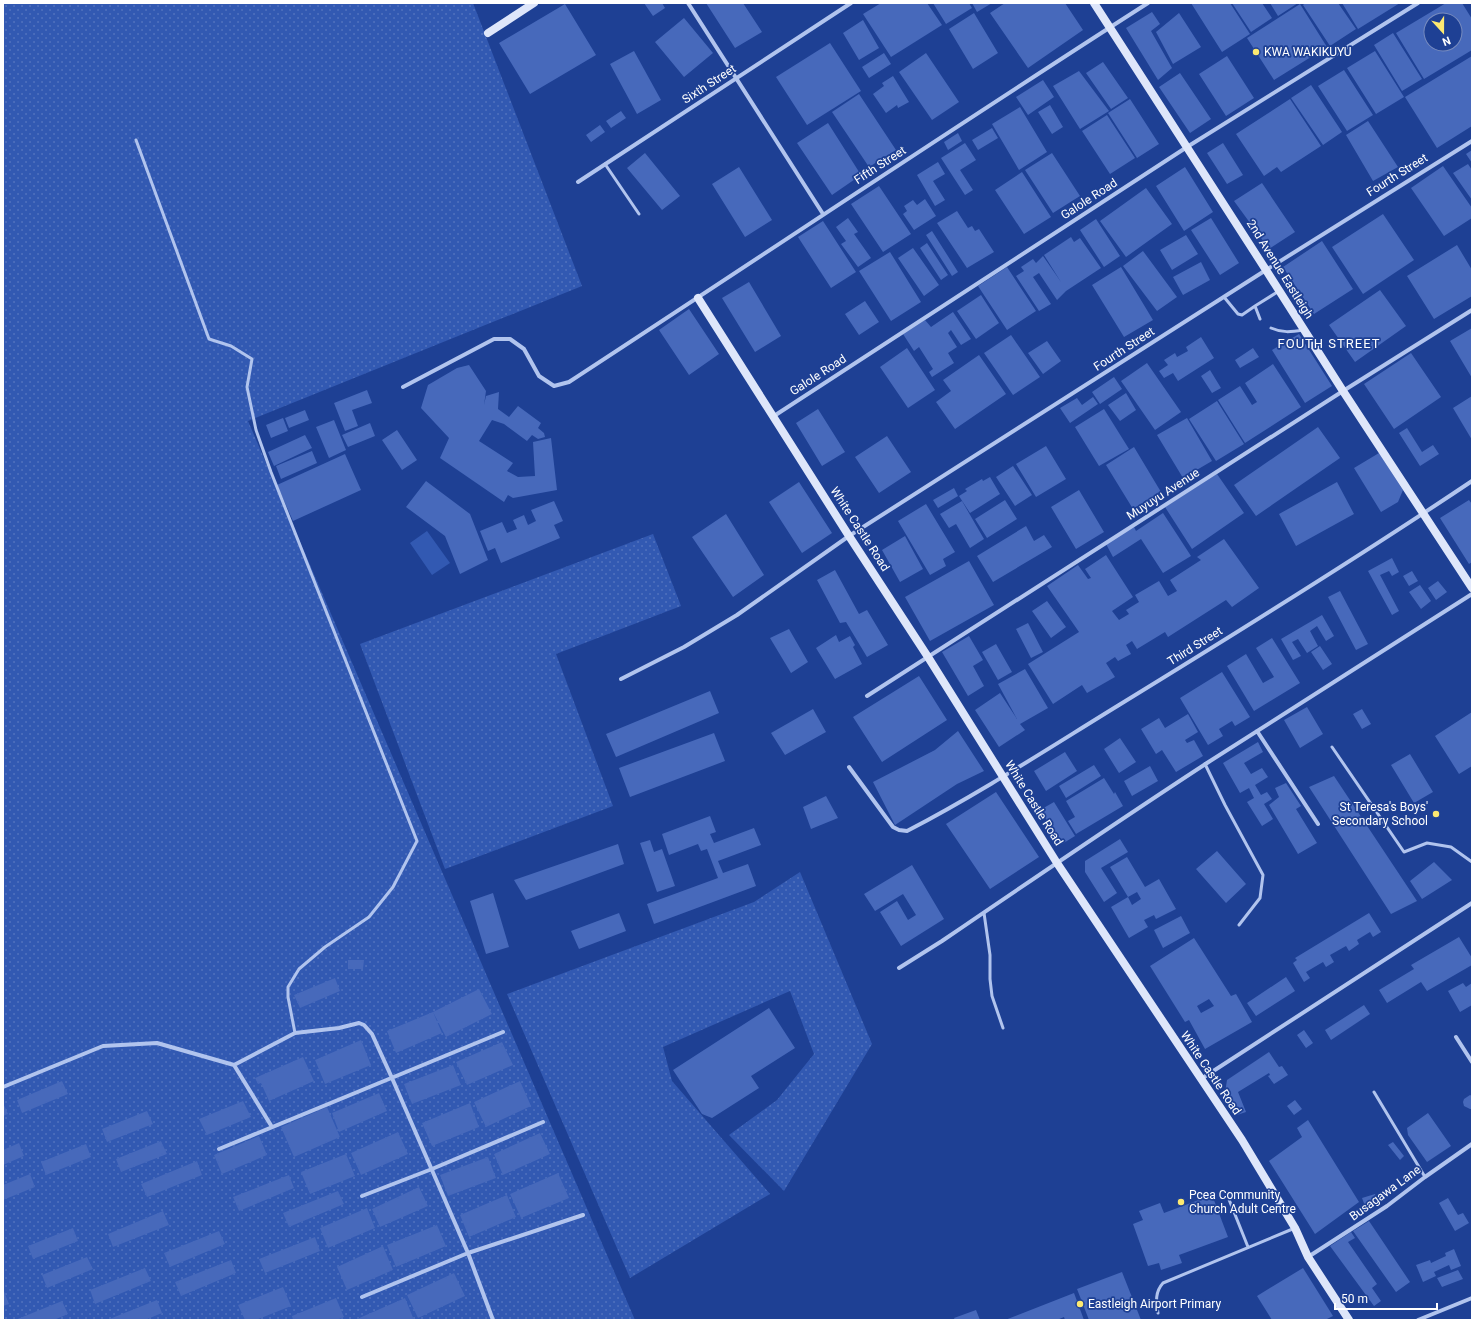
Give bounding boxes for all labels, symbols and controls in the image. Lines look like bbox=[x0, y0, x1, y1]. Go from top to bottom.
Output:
north arrow bbox=[1423, 12, 1463, 52]
text: N bbox=[1440, 33, 1452, 48]
place label: KWA WAKIKUYU bbox=[1264, 45, 1351, 59]
marker: KWA WAKIKUYU bbox=[1251, 47, 1261, 57]
street label: Sixth Street bbox=[680, 61, 739, 107]
street label: Fifth Street bbox=[851, 143, 909, 187]
street label: Fourth Street bbox=[1364, 151, 1430, 199]
street label: Galole Road bbox=[1058, 176, 1120, 222]
street label: 2nd Avenue Eastleigh bbox=[1244, 217, 1316, 321]
street label: Fourth Street bbox=[1091, 324, 1157, 374]
district label: FOUTH STREET bbox=[1278, 336, 1380, 351]
street label: Galole Road bbox=[787, 352, 849, 398]
street label: Muyuyu Avenue bbox=[1124, 465, 1202, 523]
street label: White Castle Road bbox=[828, 484, 892, 574]
street label: Third Street bbox=[1165, 624, 1225, 668]
street label: White Castle Road bbox=[1002, 758, 1066, 848]
place label: St Teresa's Boys' Secondary School bbox=[1332, 800, 1428, 828]
marker: St Teresa's Boys' Secondary School bbox=[1431, 809, 1441, 819]
street label: White Castle Road bbox=[1178, 1029, 1244, 1117]
street label: Busagawa Lane bbox=[1347, 1162, 1423, 1224]
place label: Pcea Community Church Adult Centre bbox=[1189, 1188, 1296, 1216]
marker: Pcea Community Church Adult Centre bbox=[1176, 1197, 1186, 1207]
scale bar bbox=[1335, 1285, 1437, 1311]
text: 50 m bbox=[1341, 1292, 1368, 1306]
place label: Eastleigh Airport Primary bbox=[1088, 1297, 1221, 1311]
marker: Eastleigh Airport Primary bbox=[1075, 1299, 1085, 1309]

